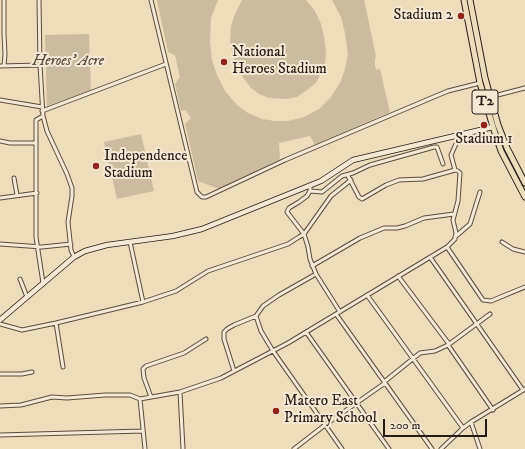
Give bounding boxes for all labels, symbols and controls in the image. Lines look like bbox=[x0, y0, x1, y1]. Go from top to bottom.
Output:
place label: Stadium 2 bbox=[394, 7, 453, 25]
marker: Stadium 2 bbox=[456, 11, 466, 21]
place label: National Heroes Stadium bbox=[232, 44, 327, 79]
park label: Heroes' Acre bbox=[32, 53, 104, 71]
marker: National Heroes Stadium bbox=[219, 57, 229, 67]
road number: T2 bbox=[472, 90, 498, 114]
marker: Stadium 1 bbox=[479, 120, 489, 130]
place label: Stadium 1 bbox=[455, 131, 513, 149]
place label: Independence Stadium bbox=[104, 148, 187, 183]
marker: Independence Stadium bbox=[91, 161, 101, 171]
place label: Matero East Primary School bbox=[284, 393, 377, 428]
marker: Matero East Primary School bbox=[271, 406, 281, 416]
scale bar bbox=[385, 411, 489, 437]
text: 200 m bbox=[390, 418, 420, 433]

